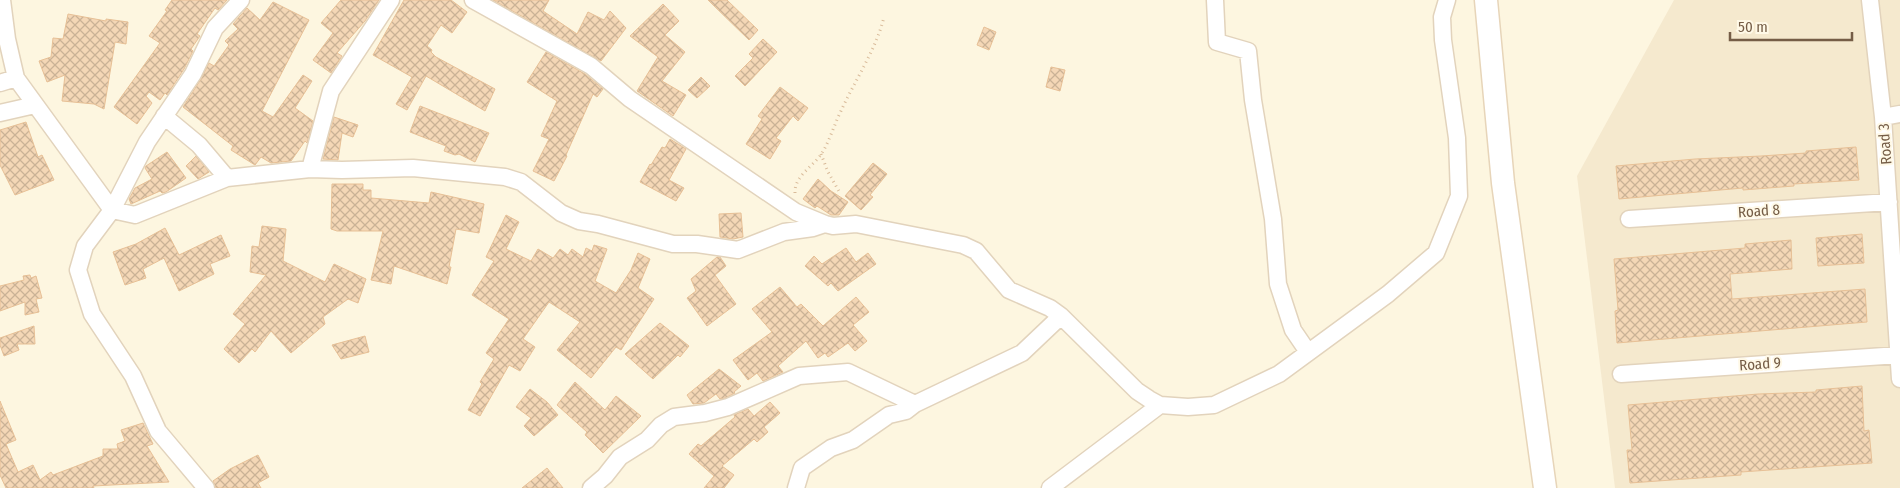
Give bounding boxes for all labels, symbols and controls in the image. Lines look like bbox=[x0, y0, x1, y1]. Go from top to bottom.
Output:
scale bar bbox=[1730, 10, 1852, 42]
text: 50 m bbox=[1738, 18, 1768, 36]
street label: Road 3 bbox=[1875, 122, 1895, 165]
street label: Road 8 bbox=[1737, 201, 1781, 221]
street label: Road 9 bbox=[1738, 354, 1782, 374]

